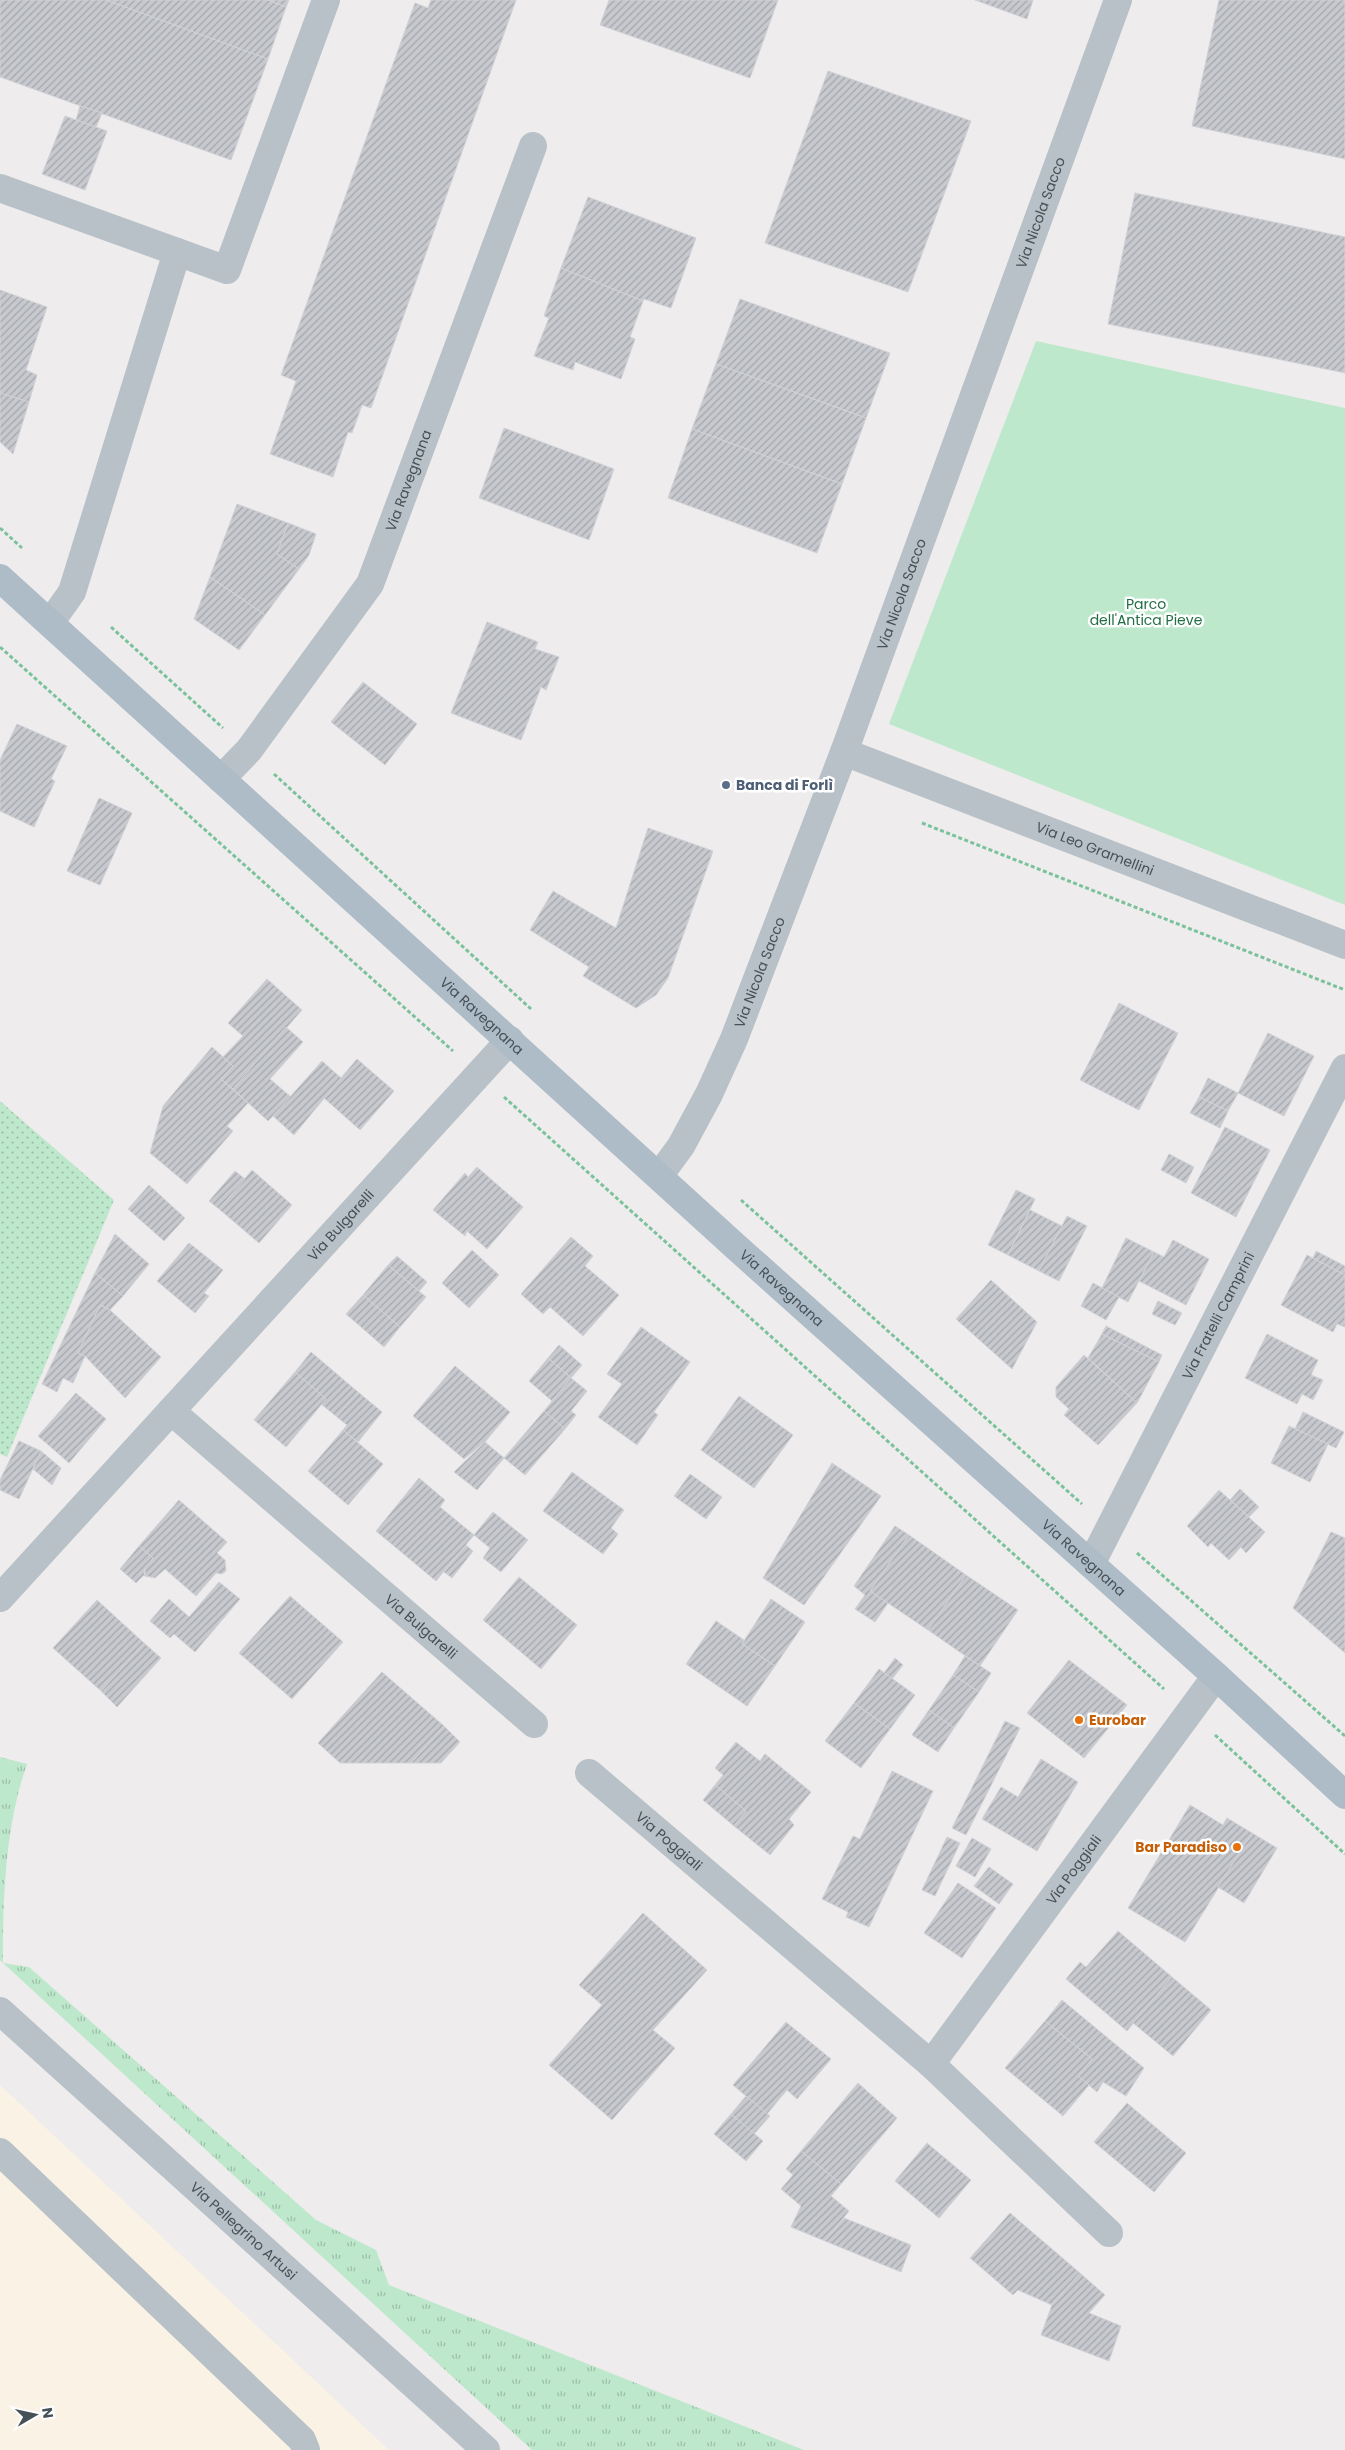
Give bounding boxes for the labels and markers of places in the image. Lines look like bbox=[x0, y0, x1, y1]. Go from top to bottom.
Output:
place label: Banca di Forlì bbox=[736, 775, 833, 795]
marker: Banca di Forlì bbox=[720, 779, 732, 791]
place label: Eurobar bbox=[1089, 1710, 1146, 1730]
marker: Eurobar bbox=[1073, 1714, 1085, 1726]
place label: Bar Paradiso bbox=[1135, 1837, 1227, 1857]
marker: Bar Paradiso bbox=[1231, 1841, 1243, 1853]

